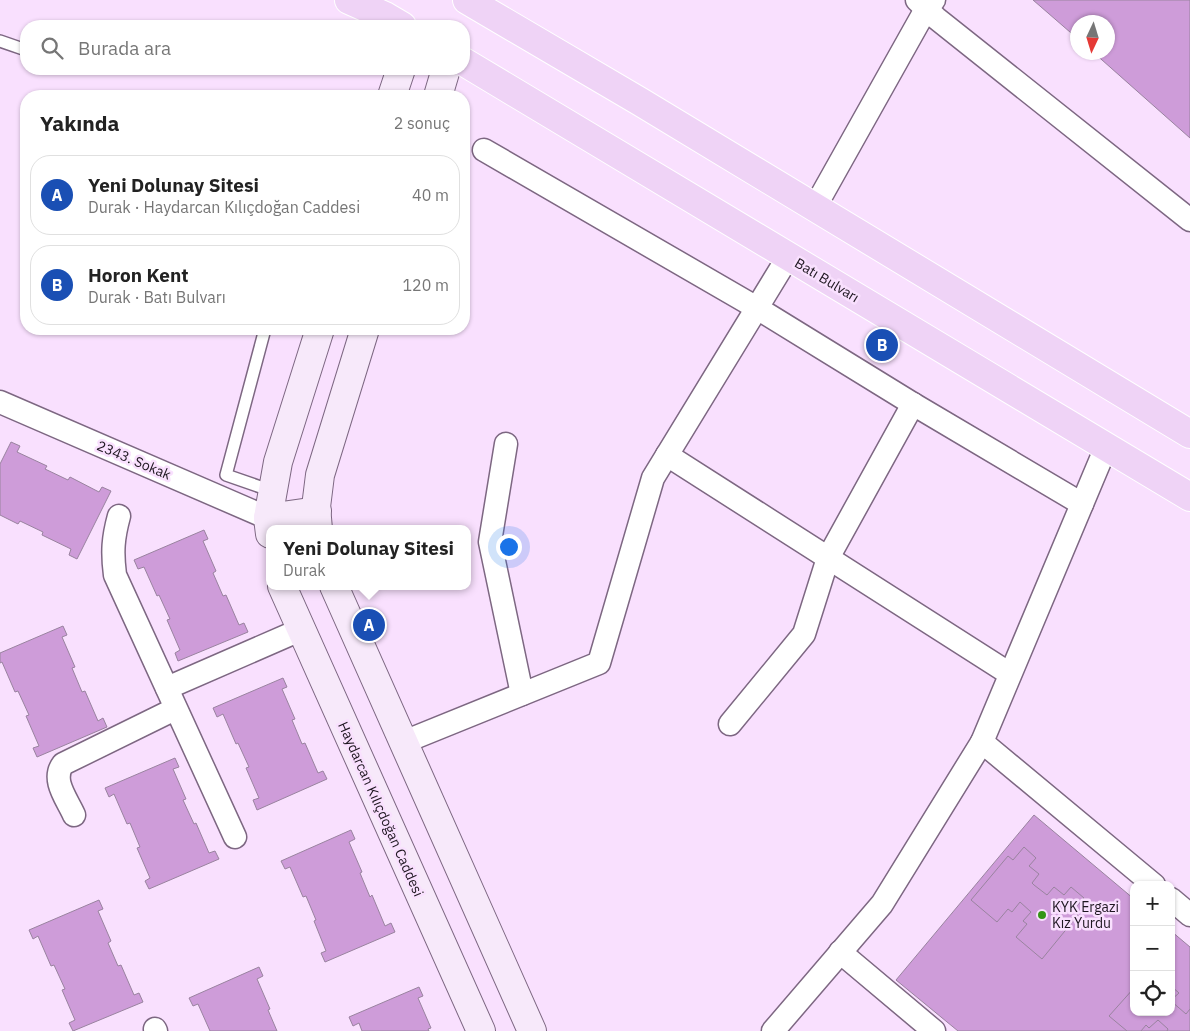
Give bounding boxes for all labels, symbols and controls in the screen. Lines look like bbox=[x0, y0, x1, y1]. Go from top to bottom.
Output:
north arrow bbox=[1070, 15, 1115, 60]
search box bbox=[20, 20, 470, 75]
icon: search bbox=[38, 34, 66, 62]
text: Burada ara bbox=[78, 36, 171, 60]
text: Yakında bbox=[40, 109, 120, 137]
text: 2 sonuç bbox=[394, 113, 450, 133]
text: Yeni Dolunay Sitesi bbox=[88, 173, 259, 197]
text: A bbox=[52, 185, 62, 205]
text: 40 m bbox=[412, 185, 449, 205]
text: Durak · Haydarcan Kılıçdoğan Caddesi bbox=[88, 197, 360, 217]
street label: Batı Bulvarı bbox=[792, 254, 862, 306]
text: Horon Kent bbox=[88, 263, 189, 287]
text: B bbox=[52, 275, 62, 295]
text: 120 m bbox=[402, 275, 449, 295]
text: Durak · Batı Bulvarı bbox=[88, 287, 226, 307]
pin: B bbox=[866, 326, 898, 364]
street label: 2343. Sokak bbox=[94, 436, 174, 484]
popup bbox=[266, 525, 471, 590]
your location bbox=[496, 534, 522, 560]
text: Yeni Dolunay Sitesi bbox=[283, 536, 454, 560]
text: Durak bbox=[283, 560, 326, 580]
pin: A bbox=[353, 606, 385, 644]
street label: Haydarcan Kılıçdoğan Caddesi bbox=[334, 719, 428, 899]
map controls bbox=[1130, 881, 1175, 1016]
button: + bbox=[1130, 881, 1175, 926]
place label: KYK Ergazi Kız Yurdu bbox=[1052, 898, 1119, 932]
marker: KYK Ergazi Kız Yurdu bbox=[1036, 909, 1048, 921]
button: − bbox=[1130, 926, 1175, 971]
button: locate bbox=[1130, 971, 1175, 1016]

